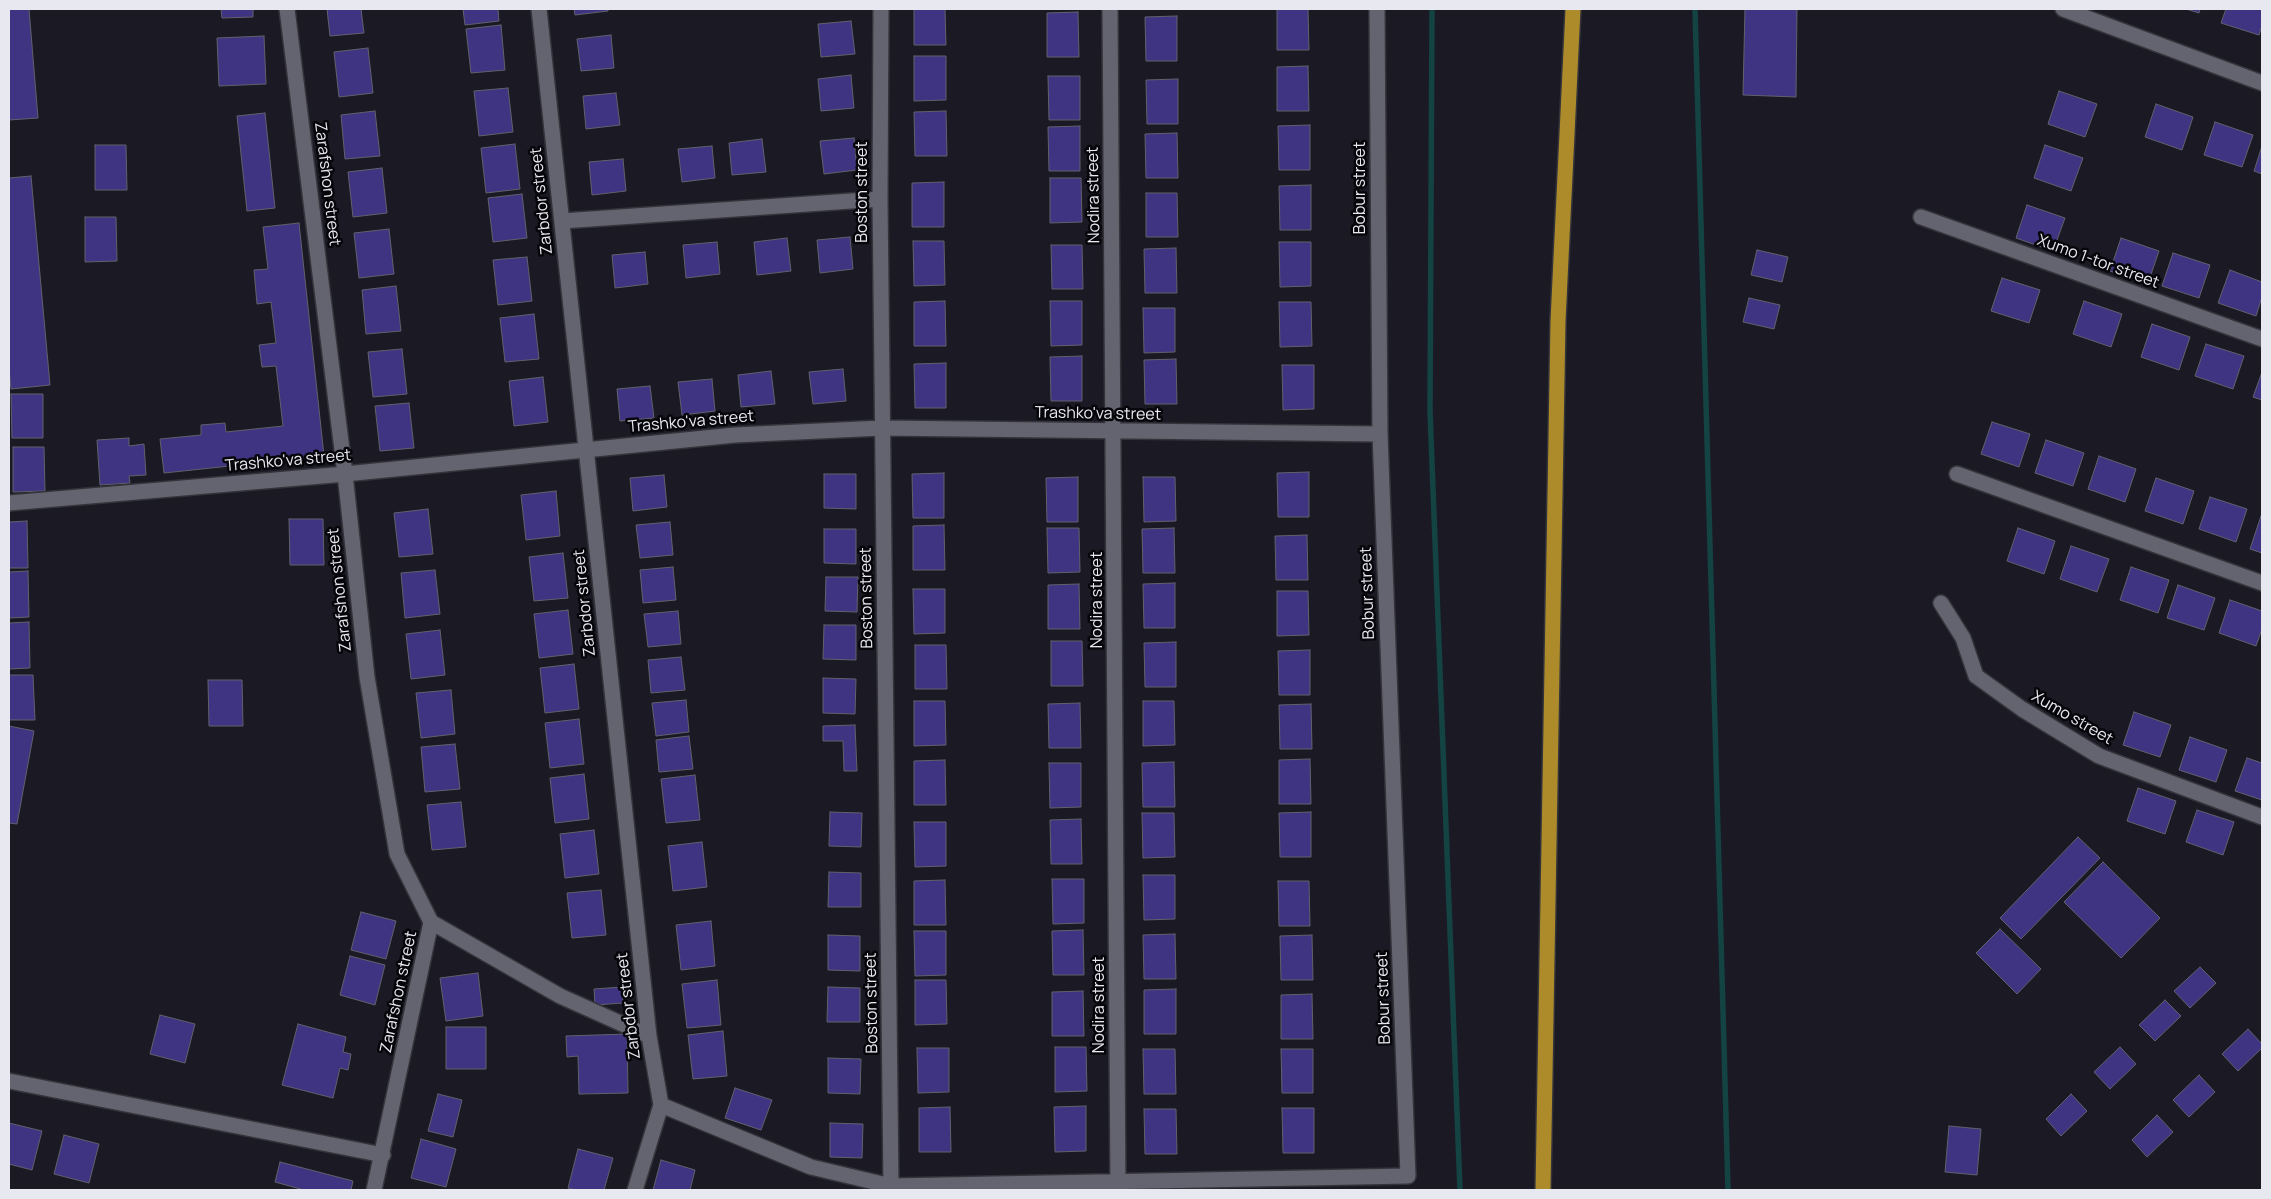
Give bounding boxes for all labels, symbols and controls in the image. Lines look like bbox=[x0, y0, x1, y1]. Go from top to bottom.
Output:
street label: Zarafshon street bbox=[310, 121, 344, 247]
street label: Boston street bbox=[853, 141, 873, 243]
street label: Bobur street bbox=[1351, 142, 1371, 234]
street label: Nodira street bbox=[1084, 146, 1104, 244]
street label: Zarbdor street bbox=[527, 147, 557, 255]
street label: Xumo 1-tor street bbox=[2034, 231, 2162, 293]
street label: Trashko'va street bbox=[1035, 403, 1161, 425]
street label: Trashko'va street bbox=[627, 407, 755, 437]
street label: Trashko'va street bbox=[224, 446, 352, 476]
street label: Zarafshon street bbox=[324, 527, 356, 653]
street label: Bobur street bbox=[1357, 546, 1379, 640]
street label: Boston street bbox=[857, 547, 877, 649]
street label: Zarbdor street bbox=[570, 549, 600, 657]
street label: Nodira street bbox=[1088, 552, 1108, 648]
street label: Xumo street bbox=[2028, 687, 2116, 749]
street label: Zarafshon street bbox=[377, 929, 421, 1055]
street label: Bobur street bbox=[1373, 951, 1395, 1045]
street label: Zarbdor street bbox=[613, 952, 645, 1060]
street label: Boston street bbox=[862, 952, 882, 1054]
street label: Nodira street bbox=[1090, 957, 1110, 1053]

